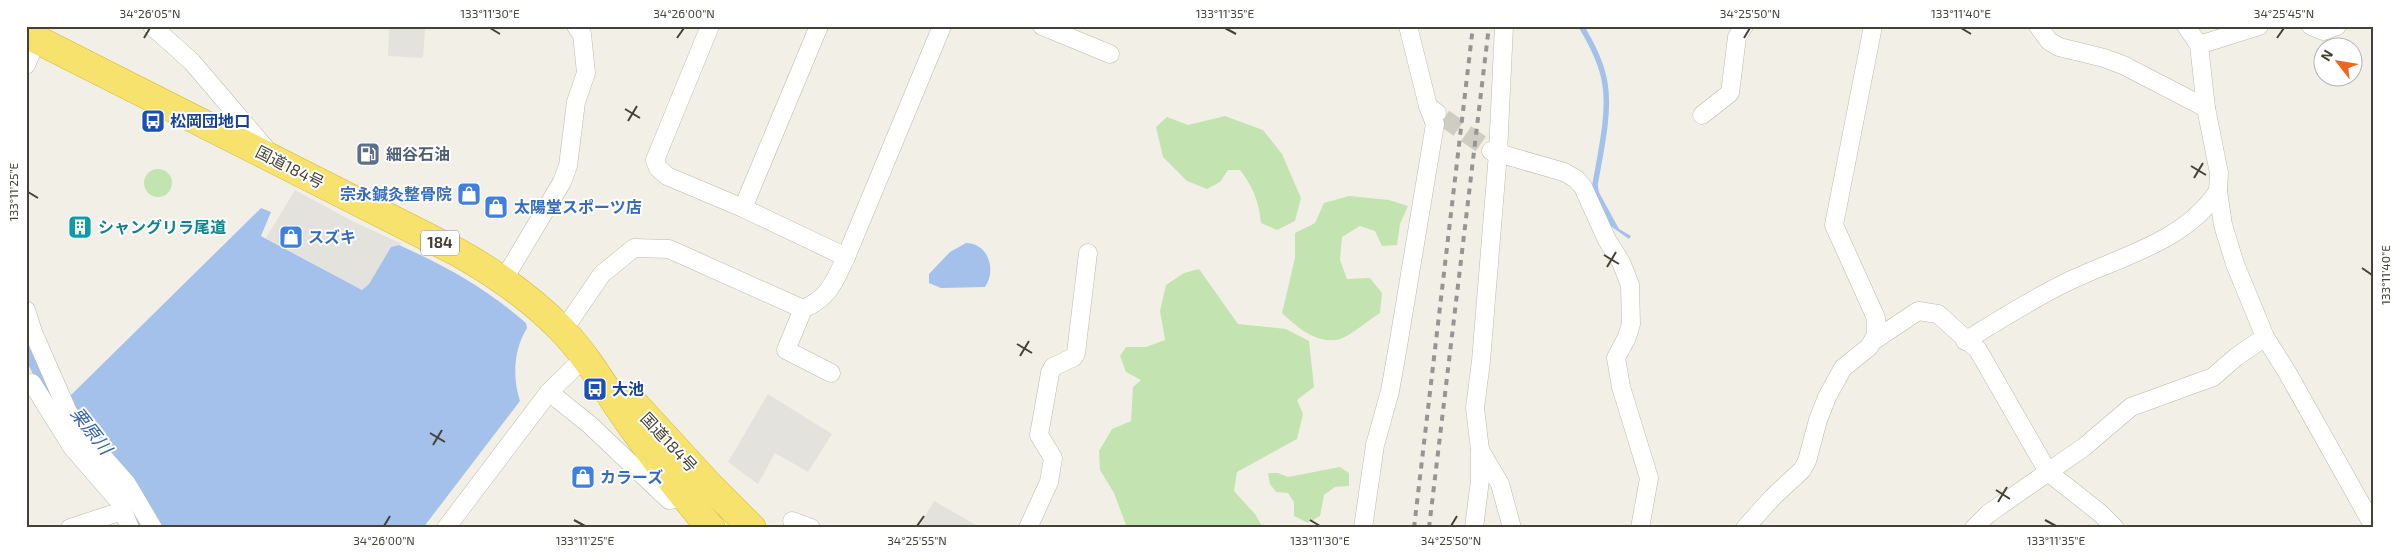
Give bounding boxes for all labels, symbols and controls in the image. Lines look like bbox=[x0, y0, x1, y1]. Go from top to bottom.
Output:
text: 34°26'05"N bbox=[120, 6, 180, 20]
text: 133°11'30"E bbox=[460, 6, 520, 20]
text: 34°26'00"N bbox=[653, 6, 715, 20]
text: 133°11'35"E bbox=[1196, 6, 1255, 20]
text: 34°25'50"N bbox=[1720, 6, 1780, 20]
text: 133°11'40"E bbox=[1931, 6, 1991, 20]
text: 34°25'45"N bbox=[2254, 6, 2314, 20]
north arrow bbox=[2312, 38, 2362, 88]
text: N bbox=[2317, 46, 2336, 64]
bus stop icon: 松岡団地口 bbox=[140, 108, 166, 134]
place label: 松岡団地口 bbox=[170, 111, 250, 130]
street label: 国道184号 bbox=[253, 141, 327, 192]
fuel station icon: 細谷石油 bbox=[355, 141, 381, 167]
place label: 細谷石油 bbox=[386, 144, 450, 163]
text: 133°11'25"E bbox=[6, 162, 20, 221]
shop icon: 宗永鍼灸整骨院 bbox=[456, 181, 482, 207]
place label: 宗永鍼灸整骨院 bbox=[340, 184, 452, 203]
shop icon: 太陽堂スポーツ店 bbox=[483, 194, 509, 220]
place label: 太陽堂スポーツ店 bbox=[514, 197, 642, 216]
building icon: シャングリラ尾道 bbox=[67, 214, 93, 240]
place label: シャングリラ尾道 bbox=[98, 217, 226, 236]
shop icon: スズキ bbox=[278, 224, 304, 250]
place label: スズキ bbox=[308, 227, 356, 246]
road number: 184 bbox=[421, 230, 459, 256]
text: 133°11'40"E bbox=[2378, 245, 2392, 305]
bus stop icon: 大池 bbox=[582, 376, 608, 402]
place label: 大池 bbox=[612, 379, 644, 398]
water label: 栗原川 bbox=[66, 402, 118, 460]
street label: 国道184号 bbox=[637, 408, 702, 475]
shop icon: カラーズ bbox=[570, 464, 596, 490]
place label: カラーズ bbox=[600, 467, 663, 486]
text: 34°26'00"N bbox=[353, 533, 415, 547]
text: 133°11'25"E bbox=[556, 533, 615, 547]
text: 34°25'55"N bbox=[887, 533, 947, 547]
text: 133°11'30"E bbox=[1290, 533, 1350, 547]
text: 34°25'50"N bbox=[1421, 533, 1481, 547]
text: 133°11'35"E bbox=[2027, 533, 2086, 547]

